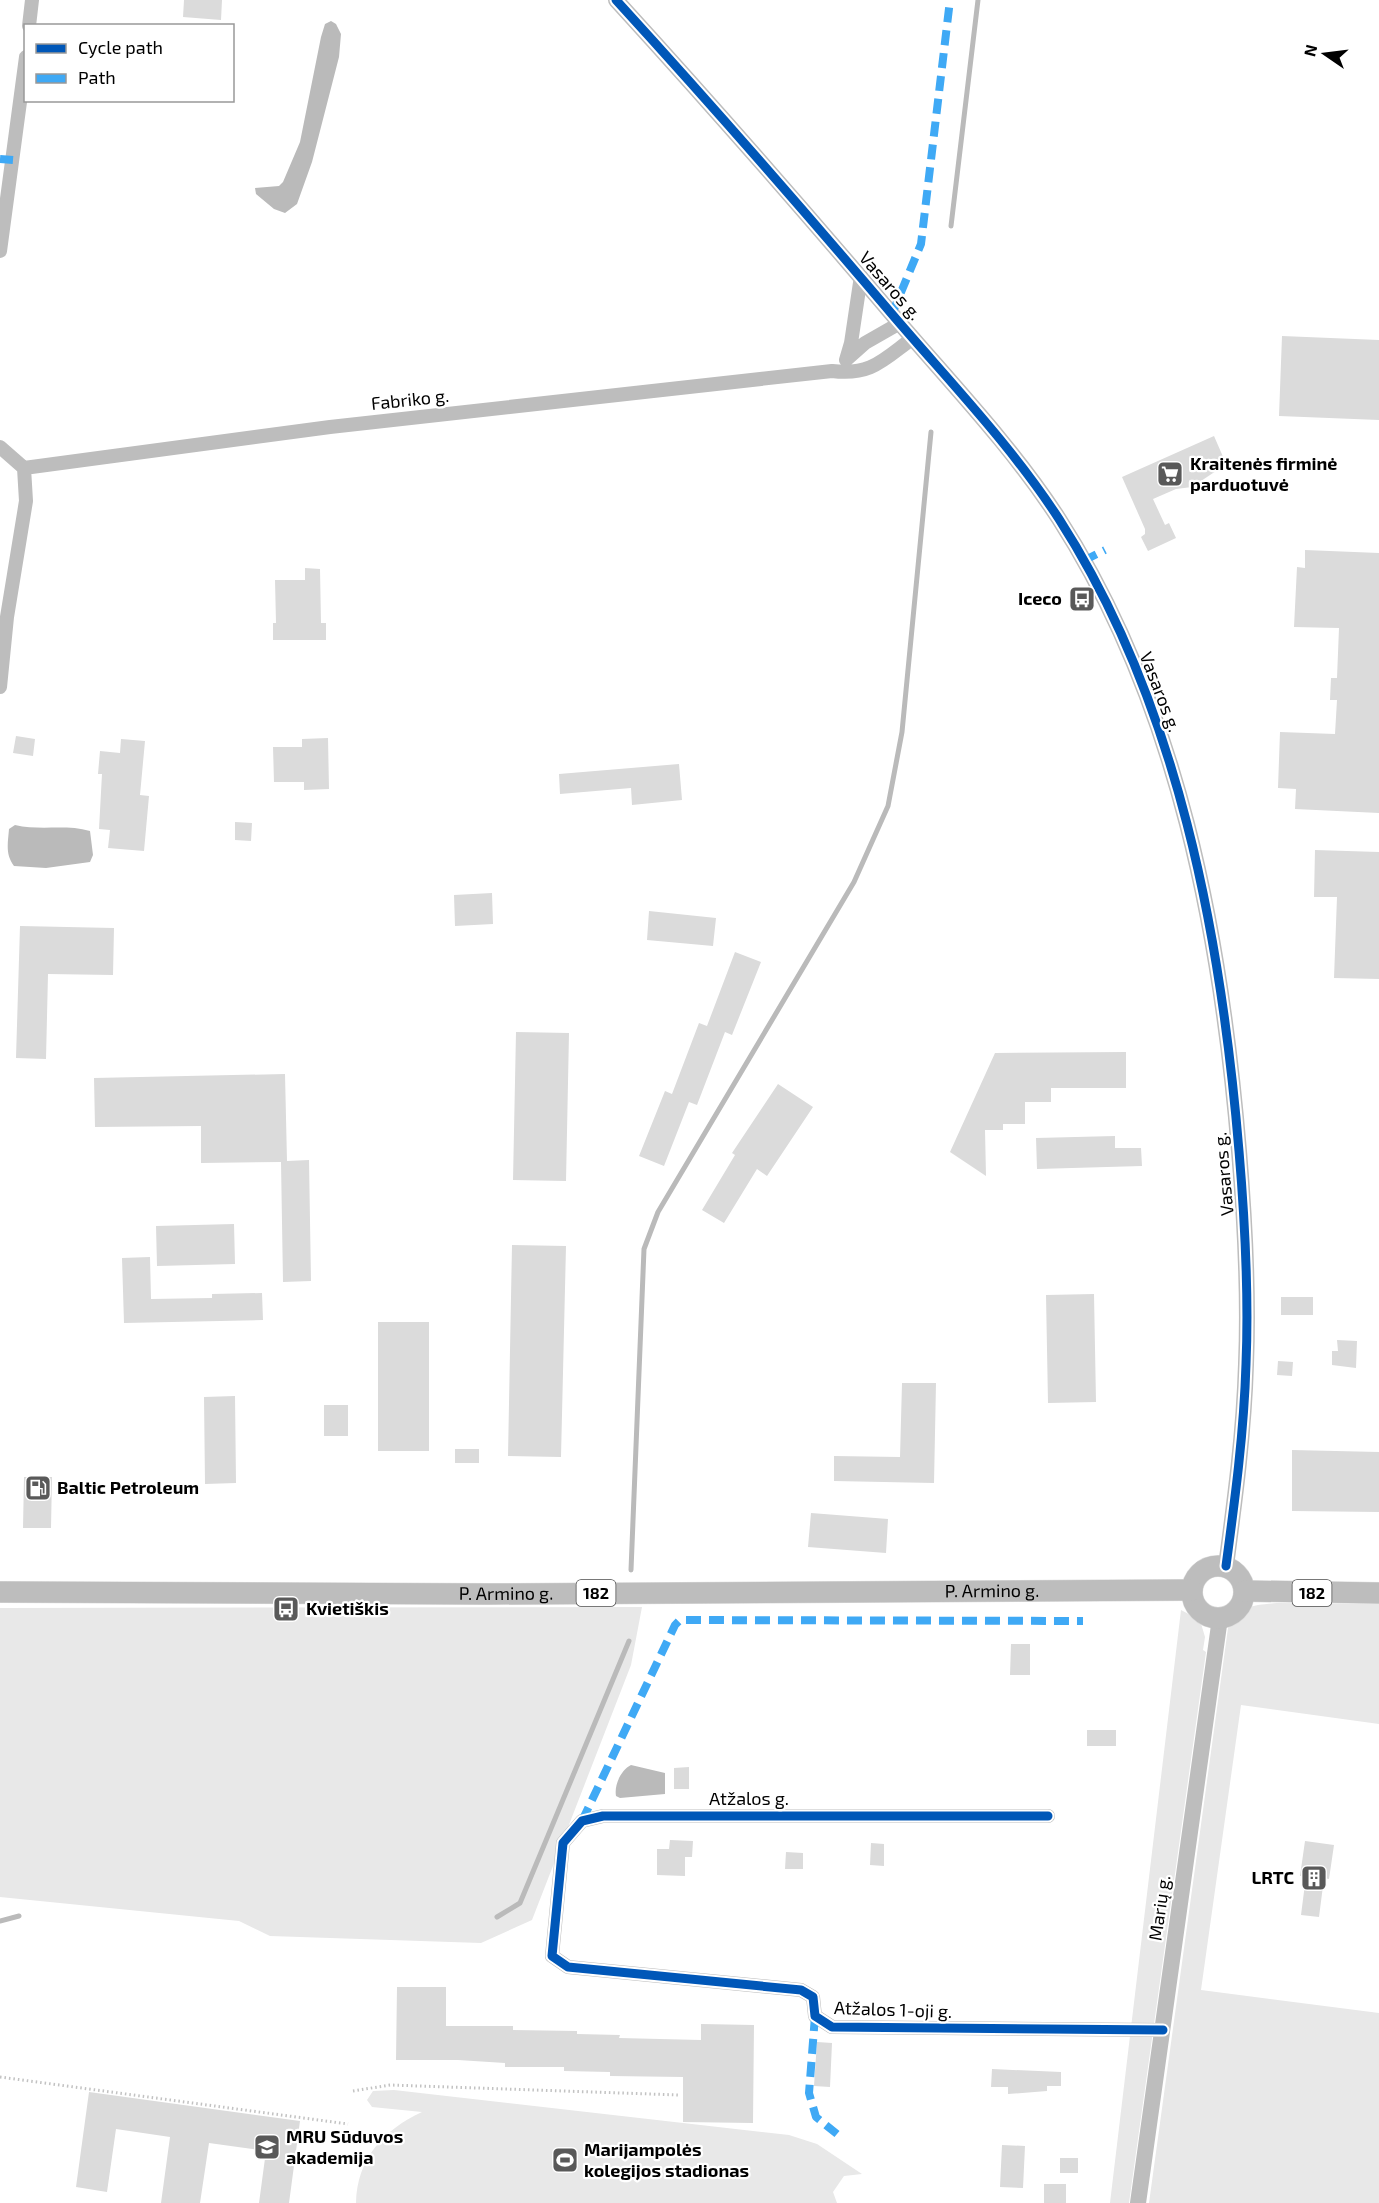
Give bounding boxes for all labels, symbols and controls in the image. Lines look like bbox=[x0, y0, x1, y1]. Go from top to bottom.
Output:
legend bbox=[24, 24, 234, 102]
north arrow bbox=[1295, 24, 1355, 84]
text: Cycle path bbox=[78, 36, 163, 58]
text: N bbox=[1299, 42, 1321, 58]
text: Path bbox=[78, 66, 116, 88]
street label: Vasaros g. bbox=[855, 246, 927, 324]
street label: Fabriko g. bbox=[370, 384, 450, 414]
place label: Kraitenės firminė parduotuvė bbox=[1190, 452, 1337, 495]
supermarket icon: Kraitenės firminė parduotuvė bbox=[1155, 459, 1185, 489]
bus stop icon: Iceco bbox=[1067, 584, 1097, 614]
place label: Iceco bbox=[1018, 587, 1062, 609]
street label: Vasaros g. bbox=[1136, 649, 1186, 735]
street label: Vasaros g. bbox=[1208, 1131, 1238, 1217]
fuel station icon: Baltic Petroleum bbox=[23, 1473, 53, 1503]
place label: Baltic Petroleum bbox=[57, 1476, 199, 1498]
street label: P. Armino g. bbox=[945, 1579, 1039, 1601]
road number: 182 bbox=[576, 1580, 616, 1606]
road number: 182 bbox=[1292, 1580, 1332, 1606]
street label: P. Armino g. bbox=[459, 1582, 553, 1604]
bus stop icon: Kvietiškis bbox=[271, 1594, 301, 1624]
place label: Kvietiškis bbox=[306, 1597, 389, 1619]
street label: Atžalos g. bbox=[709, 1787, 789, 1809]
building icon: LRTC bbox=[1299, 1863, 1329, 1893]
place label: LRTC bbox=[1252, 1866, 1294, 1888]
street label: Marių g. bbox=[1144, 1874, 1174, 1942]
street label: Atžalos 1-oji g. bbox=[834, 1996, 953, 2022]
place label: MRU Sūduvos akademija bbox=[286, 2125, 403, 2168]
school or university icon: MRU Sūduvos akademija bbox=[252, 2132, 282, 2162]
place label: Marijampolės kolegijos stadionas bbox=[584, 2138, 749, 2181]
sports icon: Marijampolės kolegijos stadionas bbox=[550, 2145, 580, 2175]

